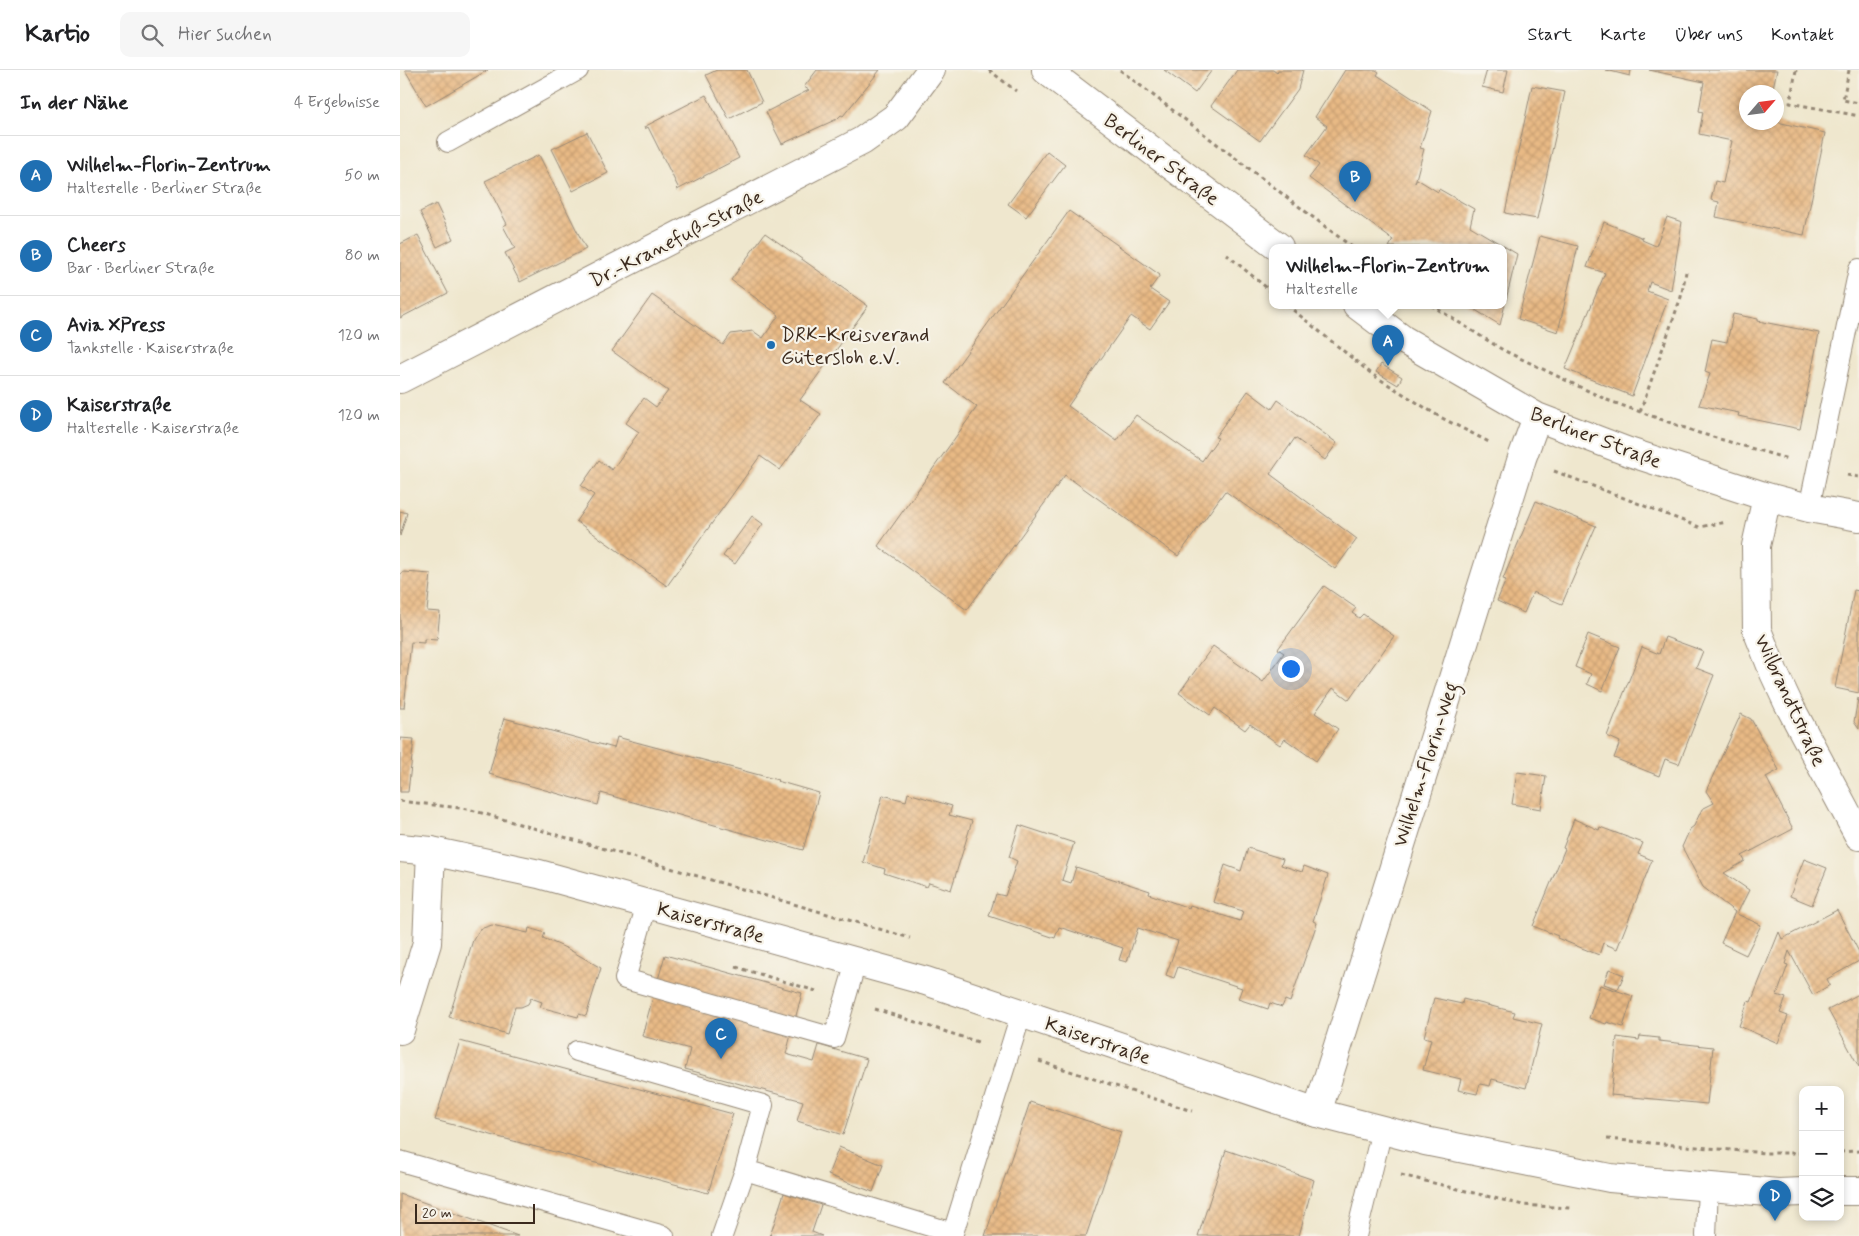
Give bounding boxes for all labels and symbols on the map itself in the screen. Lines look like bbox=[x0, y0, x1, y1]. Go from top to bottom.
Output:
north arrow bbox=[1739, 85, 1784, 130]
street label: Berliner Straße bbox=[1098, 108, 1225, 213]
pin: B bbox=[1339, 161, 1371, 202]
street label: Dr.-Kranefuß-Straße bbox=[585, 184, 768, 295]
place label: DRK-Kreisverand Gütersloh e.V. bbox=[781, 322, 929, 372]
pin: A bbox=[1372, 325, 1404, 366]
marker: DRK-Kreisverand Gütersloh e.V. bbox=[765, 339, 777, 351]
street label: Berliner Straße bbox=[1526, 401, 1665, 476]
street label: Wilbrandtstraße bbox=[1747, 630, 1832, 771]
your location bbox=[1278, 656, 1304, 682]
street label: Wilhelm-Florin-Weg bbox=[1387, 678, 1468, 851]
street label: Kaiserstraße bbox=[654, 896, 767, 951]
street label: Kaiserstraße bbox=[1041, 1011, 1154, 1072]
pin: C bbox=[705, 1018, 737, 1059]
pin: D bbox=[1759, 1180, 1791, 1221]
scale bar bbox=[415, 1201, 535, 1224]

